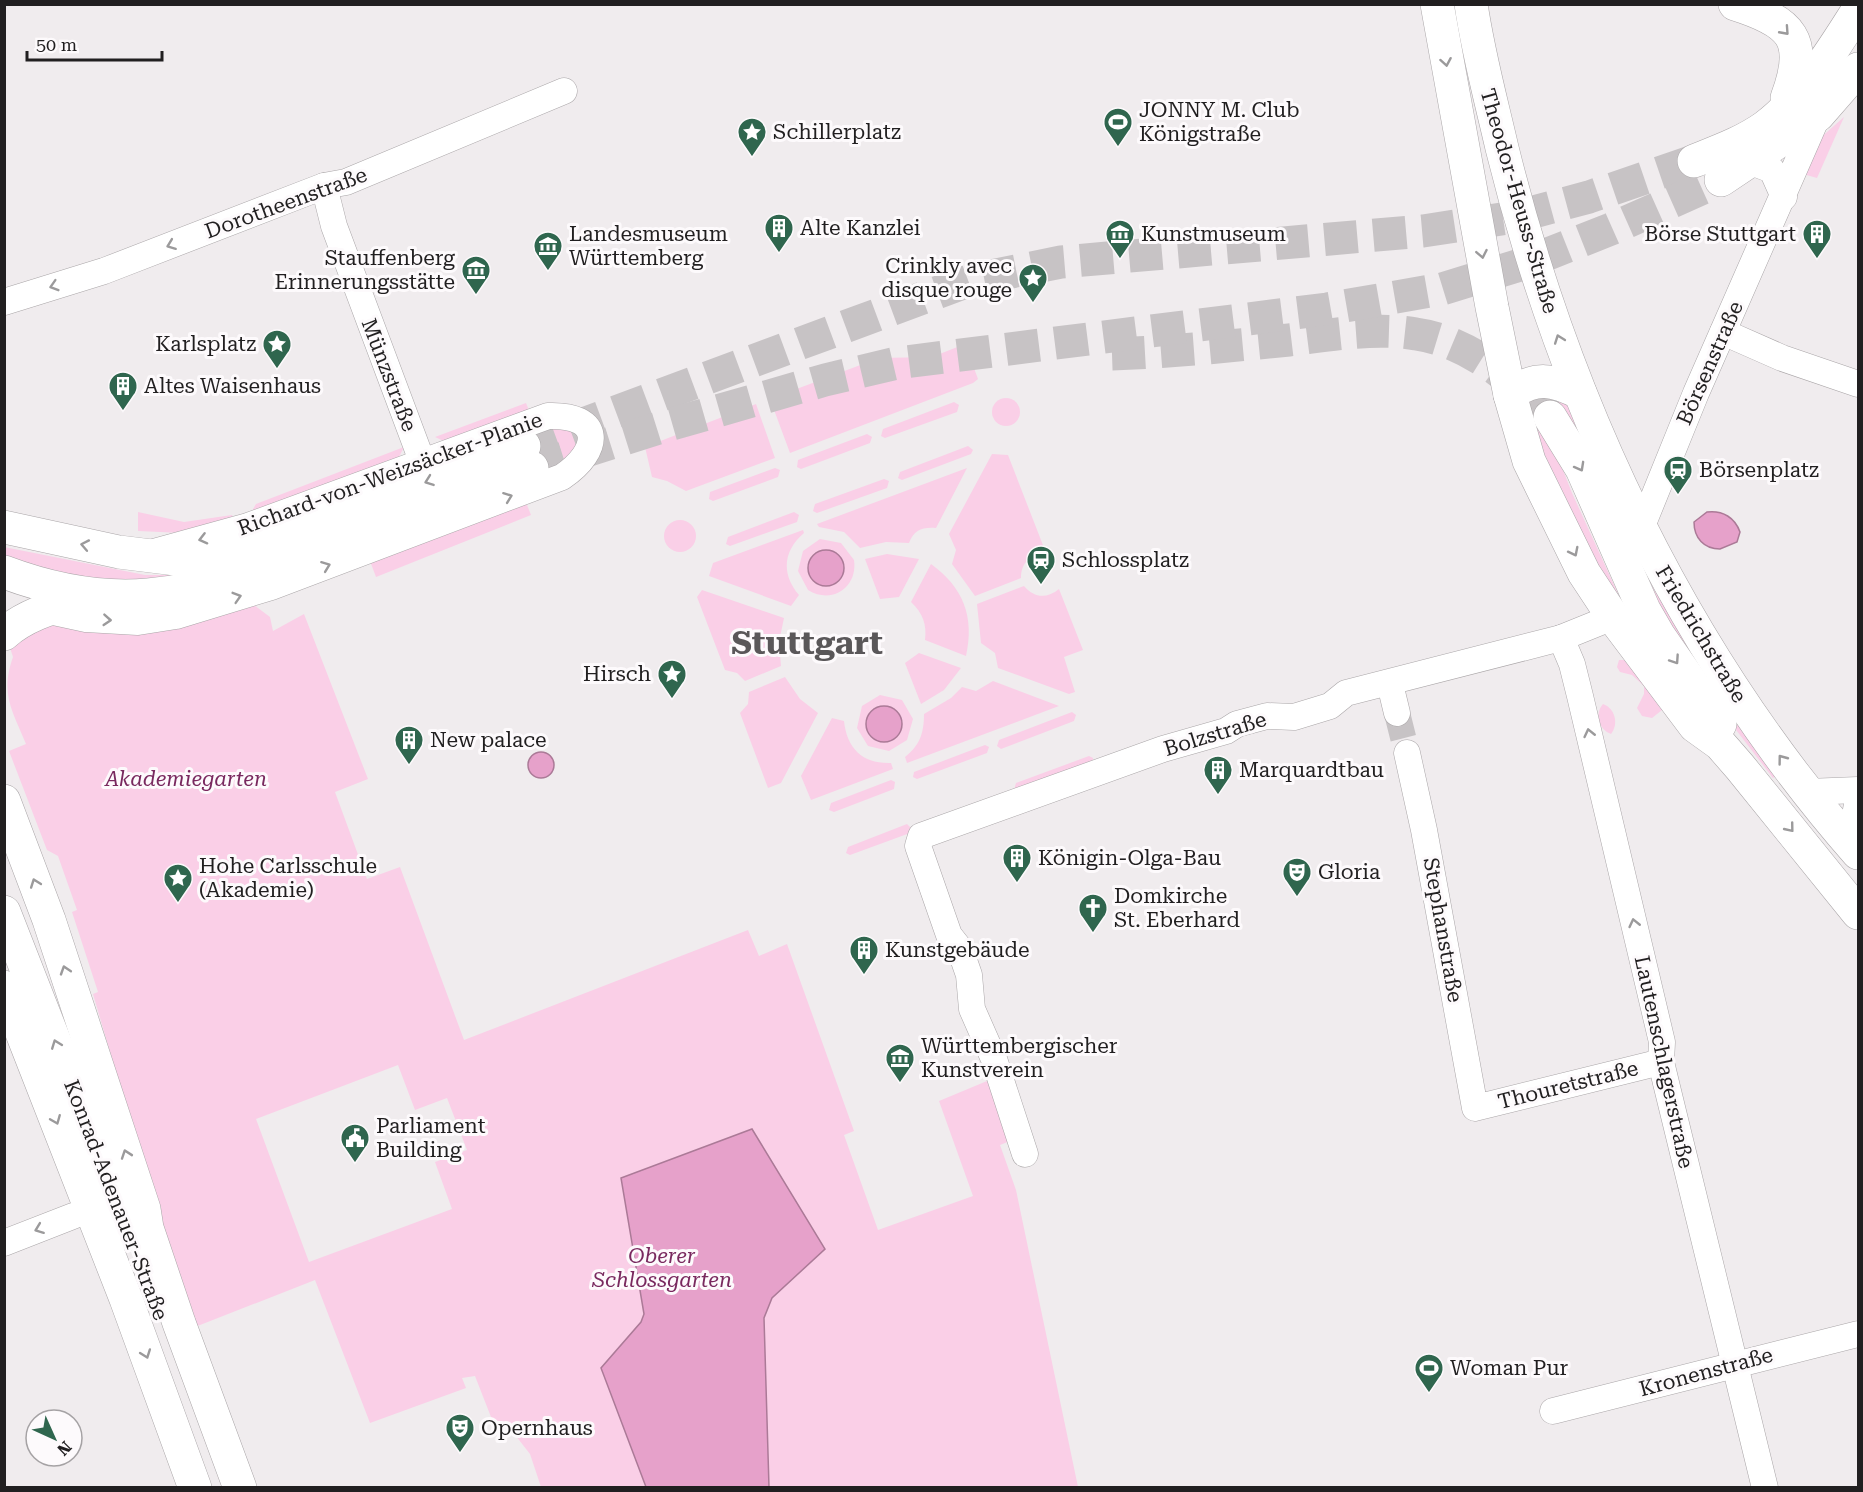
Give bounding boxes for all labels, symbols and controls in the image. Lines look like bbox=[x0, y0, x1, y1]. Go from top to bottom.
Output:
scale bar bbox=[27, 24, 162, 62]
one-way arrow bbox=[1778, 24, 1789, 35]
text: 50 m bbox=[36, 34, 77, 55]
one-way arrow bbox=[1440, 58, 1452, 67]
street label: Theodor-Heuss-Straße bbox=[1475, 86, 1563, 316]
place label: JONNY M. Club Königstraße bbox=[1139, 98, 1300, 146]
sports icon: JONNY M. Club Königstraße bbox=[1102, 106, 1134, 148]
place icon: Schillerplatz bbox=[736, 116, 768, 158]
place label: Schillerplatz bbox=[773, 120, 901, 144]
street label: Dorotheenstraße bbox=[202, 162, 370, 244]
building icon: Alte Kanzlei bbox=[763, 212, 795, 254]
place label: Alte Kanzlei bbox=[800, 216, 921, 240]
museum icon: Kunstmuseum bbox=[1104, 218, 1136, 260]
building icon: Börse Stuttgart bbox=[1801, 218, 1833, 260]
place label: Landesmuseum Württemberg bbox=[569, 222, 728, 270]
place label: Kunstmuseum bbox=[1141, 222, 1286, 246]
place label: Börse Stuttgart bbox=[1644, 222, 1796, 246]
museum icon: Landesmuseum Württemberg bbox=[532, 230, 564, 272]
one-way arrow bbox=[166, 238, 177, 250]
place label: Stauffenberg Erinnerungsstätte bbox=[275, 246, 455, 294]
one-way arrow bbox=[1475, 249, 1488, 259]
museum icon: Stauffenberg Erinnerungsstätte bbox=[460, 254, 492, 296]
place label: Crinkly avec disque rouge bbox=[881, 254, 1012, 302]
place icon: Crinkly avec disque rouge bbox=[1017, 262, 1049, 304]
one-way arrow bbox=[49, 279, 60, 292]
street label: Börsenstraße bbox=[1672, 297, 1748, 429]
street label: Münzstraße bbox=[356, 315, 422, 435]
place icon: Karlsplatz bbox=[261, 328, 293, 370]
place label: Karlsplatz bbox=[155, 332, 256, 356]
one-way arrow bbox=[1554, 334, 1567, 344]
building icon: Altes Waisenhaus bbox=[107, 370, 139, 412]
place label: Altes Waisenhaus bbox=[144, 374, 321, 398]
street label: Richard-von-Weizsäcker-Planie bbox=[234, 408, 546, 540]
station icon: Börsenplatz bbox=[1662, 454, 1694, 496]
place label: Börsenplatz bbox=[1699, 458, 1819, 482]
one-way arrow bbox=[1573, 461, 1584, 472]
one-way arrow bbox=[425, 473, 435, 486]
one-way arrow bbox=[502, 492, 513, 504]
one-way arrow bbox=[198, 531, 208, 544]
one-way arrow bbox=[80, 539, 90, 552]
station icon: Schlossplatz bbox=[1025, 544, 1057, 586]
one-way arrow bbox=[1566, 546, 1578, 557]
place label: Schlossplatz bbox=[1062, 548, 1189, 572]
one-way arrow bbox=[320, 561, 331, 573]
street label: Friedrichstraße bbox=[1651, 561, 1751, 707]
one-way arrow bbox=[231, 592, 242, 604]
one-way arrow bbox=[102, 614, 111, 627]
district label: Stuttgart bbox=[731, 623, 883, 662]
one-way arrow bbox=[1668, 653, 1679, 664]
place icon: Hirsch bbox=[656, 658, 688, 700]
place label: Hirsch bbox=[583, 662, 651, 686]
street label: Bolzstraße bbox=[1161, 707, 1269, 761]
building icon: New palace bbox=[393, 724, 425, 766]
place label: New palace bbox=[430, 728, 546, 752]
one-way arrow bbox=[1584, 728, 1597, 738]
building icon: Marquardtbau bbox=[1202, 754, 1234, 796]
one-way arrow bbox=[1778, 754, 1789, 765]
place label: Marquardtbau bbox=[1239, 758, 1384, 782]
park label: Akademiegarten bbox=[103, 767, 267, 791]
one-way arrow bbox=[1783, 821, 1794, 832]
building icon: Königin-Olga-Bau bbox=[1001, 842, 1033, 884]
place label: Königin-Olga-Bau bbox=[1038, 846, 1221, 870]
place label: Hohe Carlsschule (Akademie) bbox=[199, 854, 377, 902]
theatre icon: Gloria bbox=[1281, 856, 1313, 898]
street label: Stephanstraße bbox=[1418, 856, 1468, 1004]
place label: Gloria bbox=[1318, 860, 1381, 884]
place icon: Hohe Carlsschule (Akademie) bbox=[162, 862, 194, 904]
one-way arrow bbox=[30, 878, 42, 889]
place label: Domkirche St. Eberhard bbox=[1114, 884, 1240, 932]
church icon: Domkirche St. Eberhard bbox=[1077, 892, 1109, 934]
one-way arrow bbox=[1628, 918, 1641, 928]
building icon: Kunstgebäude bbox=[848, 934, 880, 976]
place label: Kunstgebäude bbox=[885, 938, 1029, 962]
street label: Lautenschlagerstraße bbox=[1630, 953, 1698, 1171]
one-way arrow bbox=[60, 965, 72, 976]
place label: Württembergischer Kunstverein bbox=[921, 1034, 1118, 1082]
one-way arrow bbox=[51, 1039, 63, 1050]
museum icon: Württembergischer Kunstverein bbox=[884, 1042, 916, 1084]
street label: Thouretstraße bbox=[1495, 1056, 1641, 1114]
street label: Konrad-Adenauer-Straße bbox=[59, 1077, 173, 1323]
one-way arrow bbox=[49, 1114, 61, 1125]
place label: Parliament Building bbox=[376, 1114, 486, 1162]
public building icon: Parliament Building bbox=[339, 1122, 371, 1164]
one-way arrow bbox=[120, 1149, 133, 1160]
one-way arrow bbox=[34, 1222, 45, 1235]
park label: Oberer Schlossgarten bbox=[591, 1244, 732, 1292]
street label: Kronenstraße bbox=[1637, 1343, 1775, 1401]
one-way arrow bbox=[138, 1348, 151, 1359]
sports icon: Woman Pur bbox=[1413, 1352, 1445, 1394]
place label: Woman Pur bbox=[1450, 1356, 1569, 1380]
north arrow bbox=[24, 1408, 84, 1468]
theatre icon: Opernhaus bbox=[444, 1412, 476, 1454]
place label: Opernhaus bbox=[481, 1416, 593, 1440]
text: N bbox=[53, 1437, 75, 1459]

